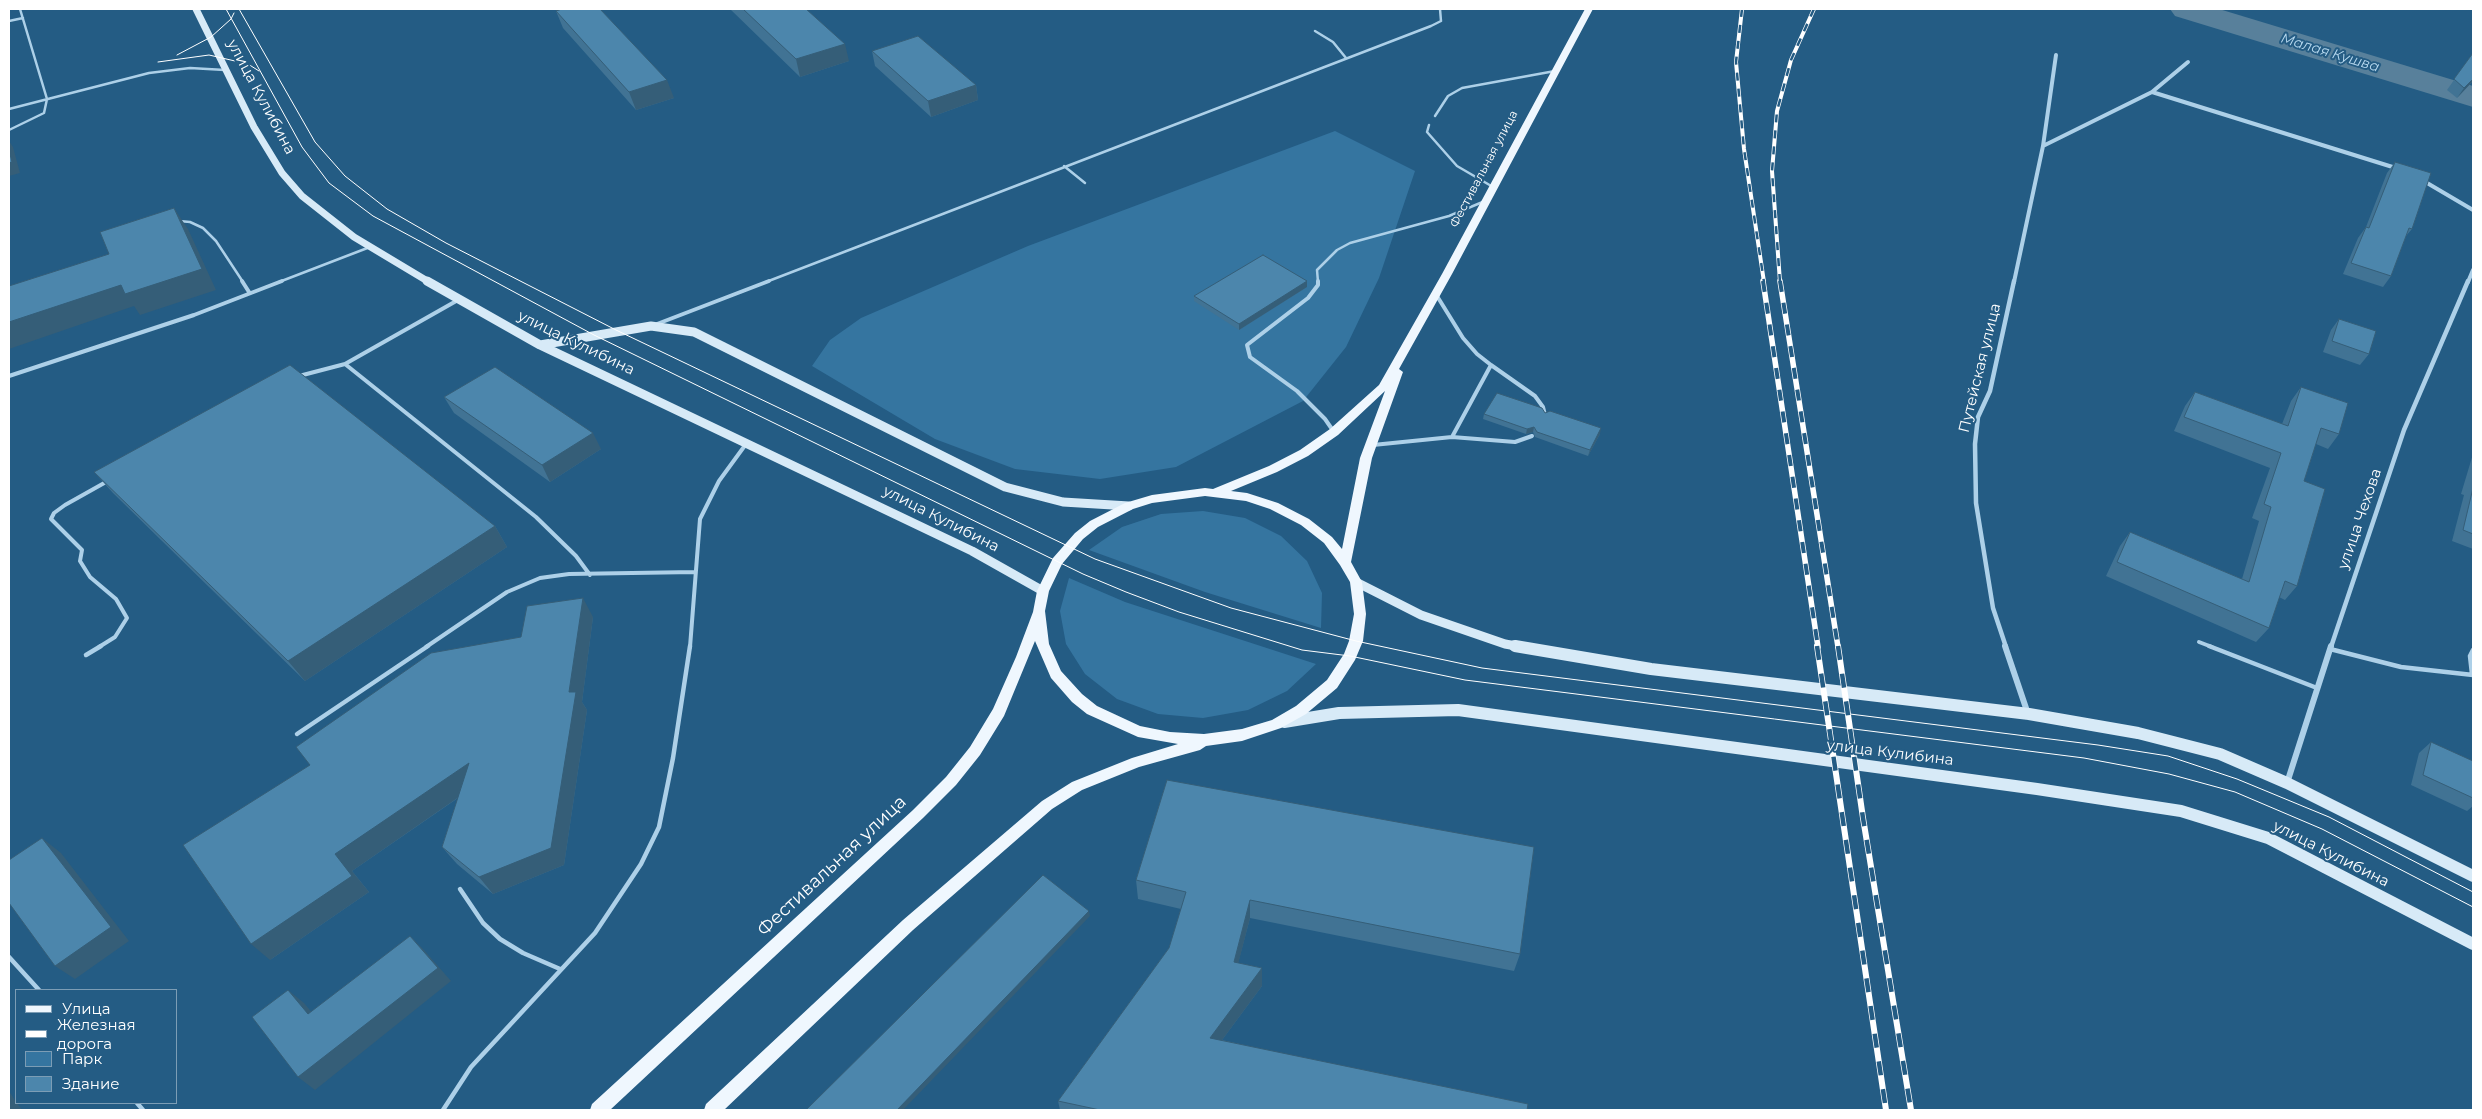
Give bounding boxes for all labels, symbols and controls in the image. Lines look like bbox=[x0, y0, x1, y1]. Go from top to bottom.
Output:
water label: Малая Кушва bbox=[2279, 30, 2381, 76]
street label: улица Кулибина bbox=[223, 36, 299, 158]
street label: Фестивальная улица bbox=[1447, 108, 1521, 230]
street label: Путейская улица bbox=[1955, 301, 2005, 435]
street label: улица Кулибина bbox=[515, 307, 637, 379]
street label: улица Чехова bbox=[2334, 466, 2386, 572]
street label: улица Кулибина bbox=[880, 482, 1002, 556]
street label: улица Кулибина bbox=[1825, 736, 1955, 770]
street label: Фестивальная улица bbox=[753, 791, 911, 941]
street label: улица Кулибина bbox=[2270, 817, 2392, 891]
legend bbox=[15, 989, 178, 1104]
text: Улица bbox=[62, 999, 110, 1018]
text: Железная дорога bbox=[57, 1015, 136, 1053]
text: Парк bbox=[62, 1049, 102, 1068]
text: Здание bbox=[62, 1074, 120, 1093]

